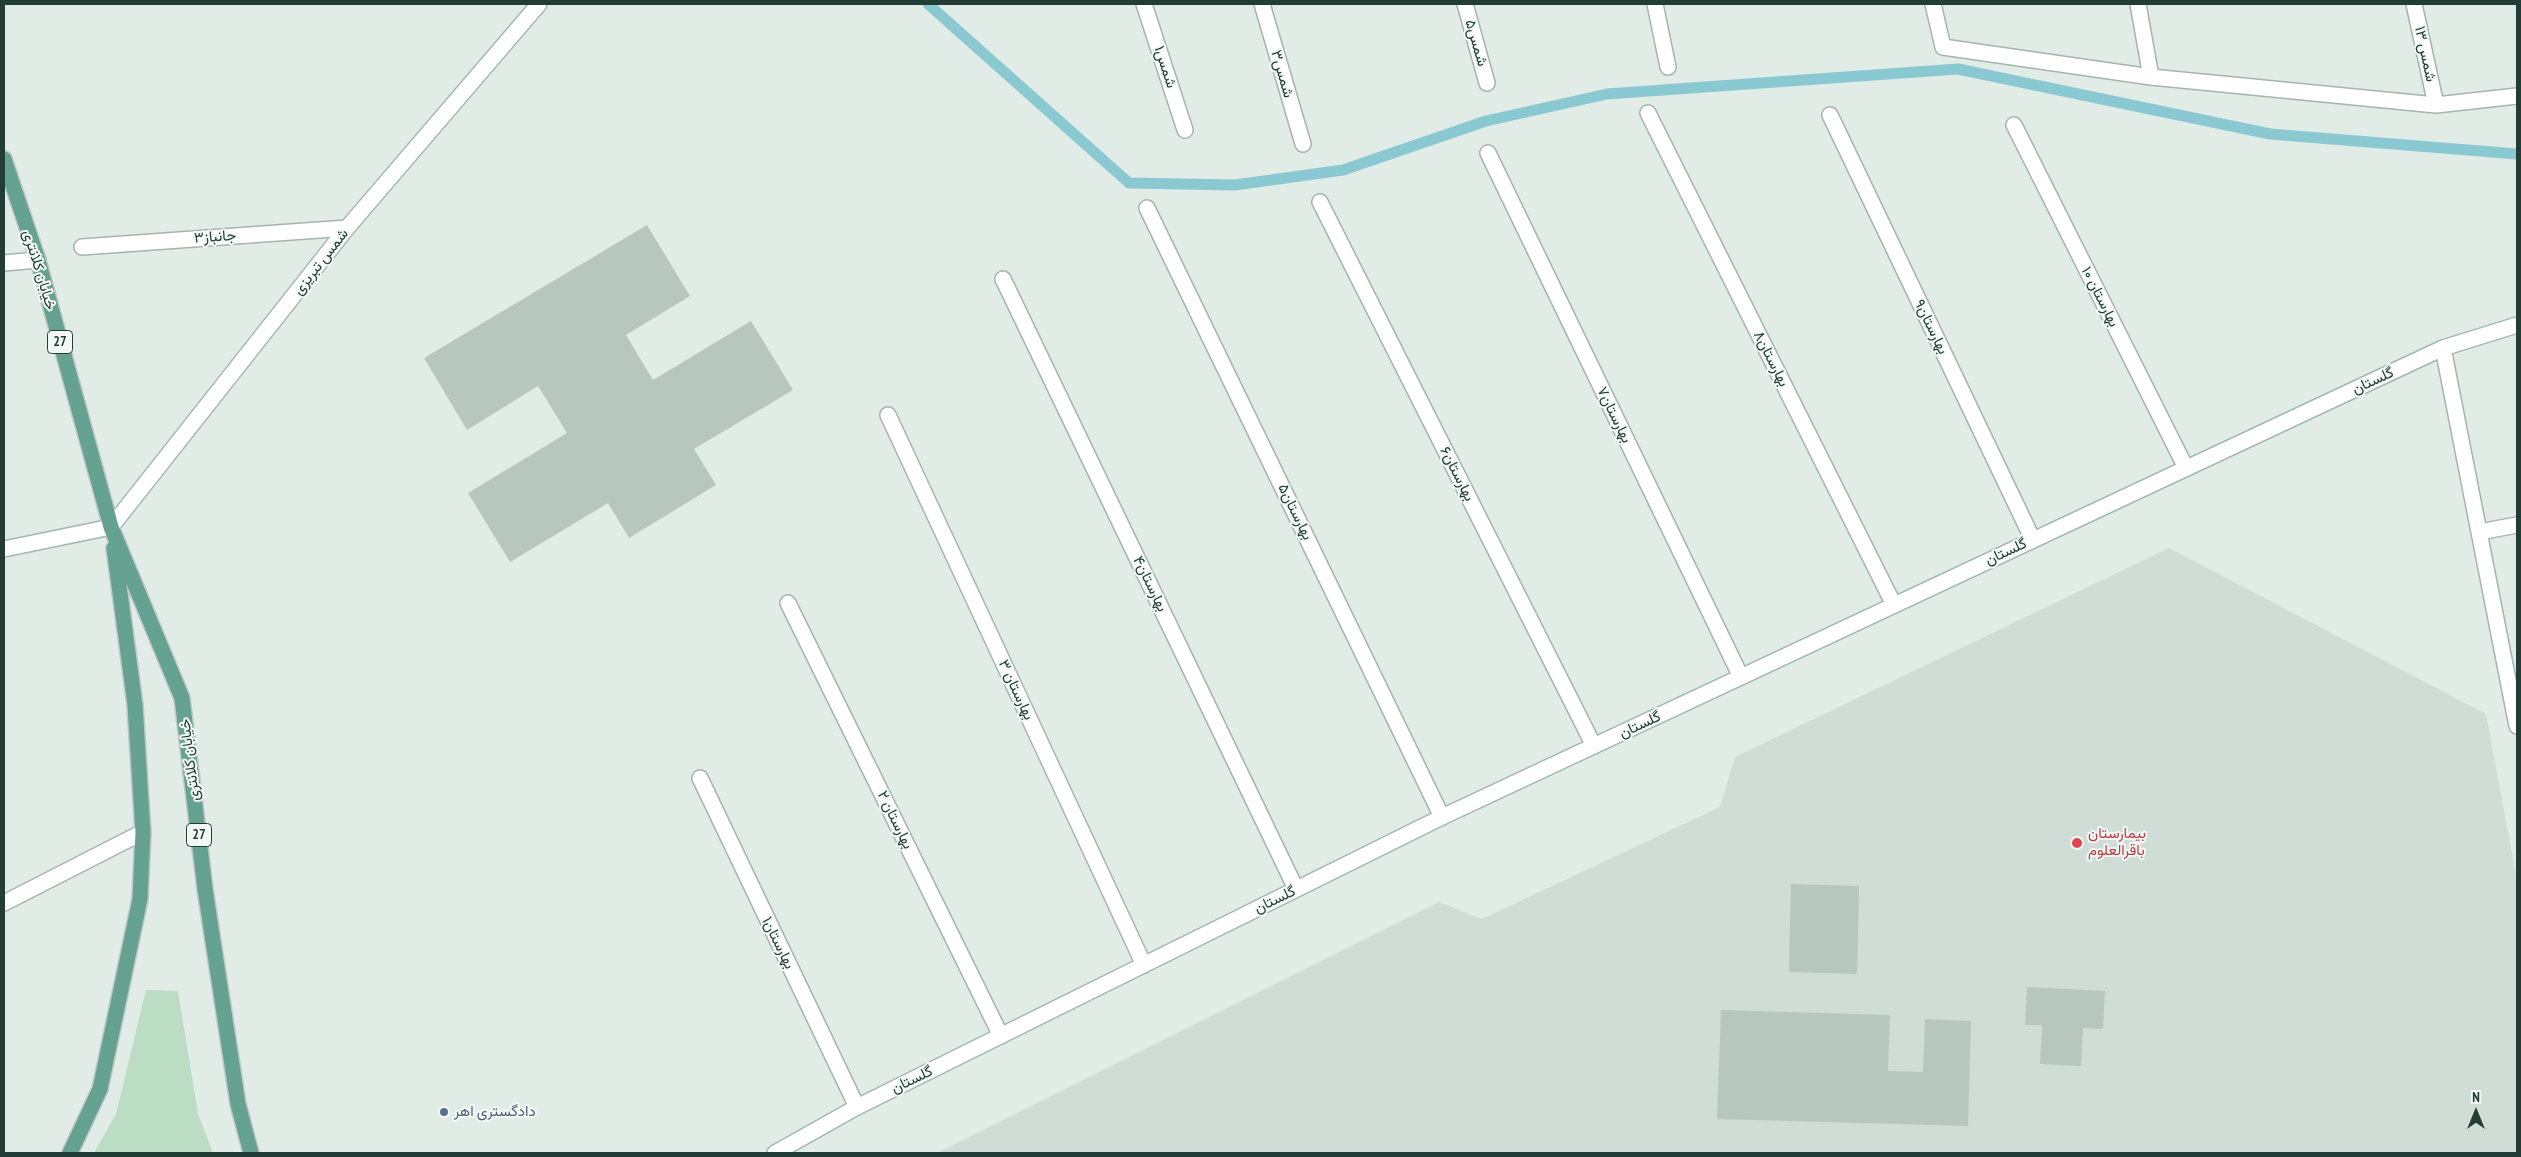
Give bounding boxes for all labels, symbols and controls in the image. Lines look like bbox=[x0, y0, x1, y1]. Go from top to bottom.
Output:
street label: شمس۵ bbox=[1461, 18, 1491, 68]
street label: شمس ۱۳ bbox=[2410, 25, 2440, 83]
street label: شمس۱ bbox=[1150, 44, 1180, 90]
street label: شمس۳ bbox=[1267, 48, 1297, 100]
street label: شمس تبریزی bbox=[289, 225, 353, 299]
street label: جانباز۳ bbox=[193, 227, 237, 247]
street label: خیابان کلانتری bbox=[18, 228, 60, 312]
street label: بهارستان ۱۰ bbox=[2077, 264, 2123, 330]
street label: بهارستان۹ bbox=[1910, 297, 1952, 357]
street label: بهارستان۸ bbox=[1749, 328, 1793, 390]
road number: 27 bbox=[48, 331, 72, 354]
street label: گلستان bbox=[2349, 364, 2397, 398]
street label: بهارستان۷ bbox=[1593, 384, 1635, 446]
street label: بهارستان۶ bbox=[1436, 444, 1478, 504]
street label: بهارستان۵ bbox=[1274, 481, 1316, 543]
street label: گلستان bbox=[1982, 535, 2030, 569]
street label: بهارستان۴ bbox=[1129, 553, 1171, 615]
street label: بهارستان ۳ bbox=[994, 657, 1038, 723]
street label: گلستان bbox=[1616, 708, 1664, 742]
street label: خیابان کلانتری bbox=[176, 718, 204, 802]
street label: بهارستان ۲ bbox=[873, 788, 917, 852]
road number: 27 bbox=[186, 824, 212, 846]
place label: بیمارستان باقرالعلوم bbox=[2088, 825, 2146, 860]
marker: بیمارستان باقرالعلوم bbox=[2070, 836, 2084, 850]
street label: گلستان bbox=[1251, 882, 1299, 918]
street label: بهارستان۱ bbox=[758, 914, 798, 972]
street label: گلستان bbox=[888, 1062, 936, 1098]
north arrow bbox=[2451, 1087, 2501, 1137]
text: N bbox=[2472, 1088, 2480, 1106]
place label: دادگستری اهر bbox=[454, 1103, 536, 1121]
marker: دادگستری اهر bbox=[438, 1106, 450, 1118]

